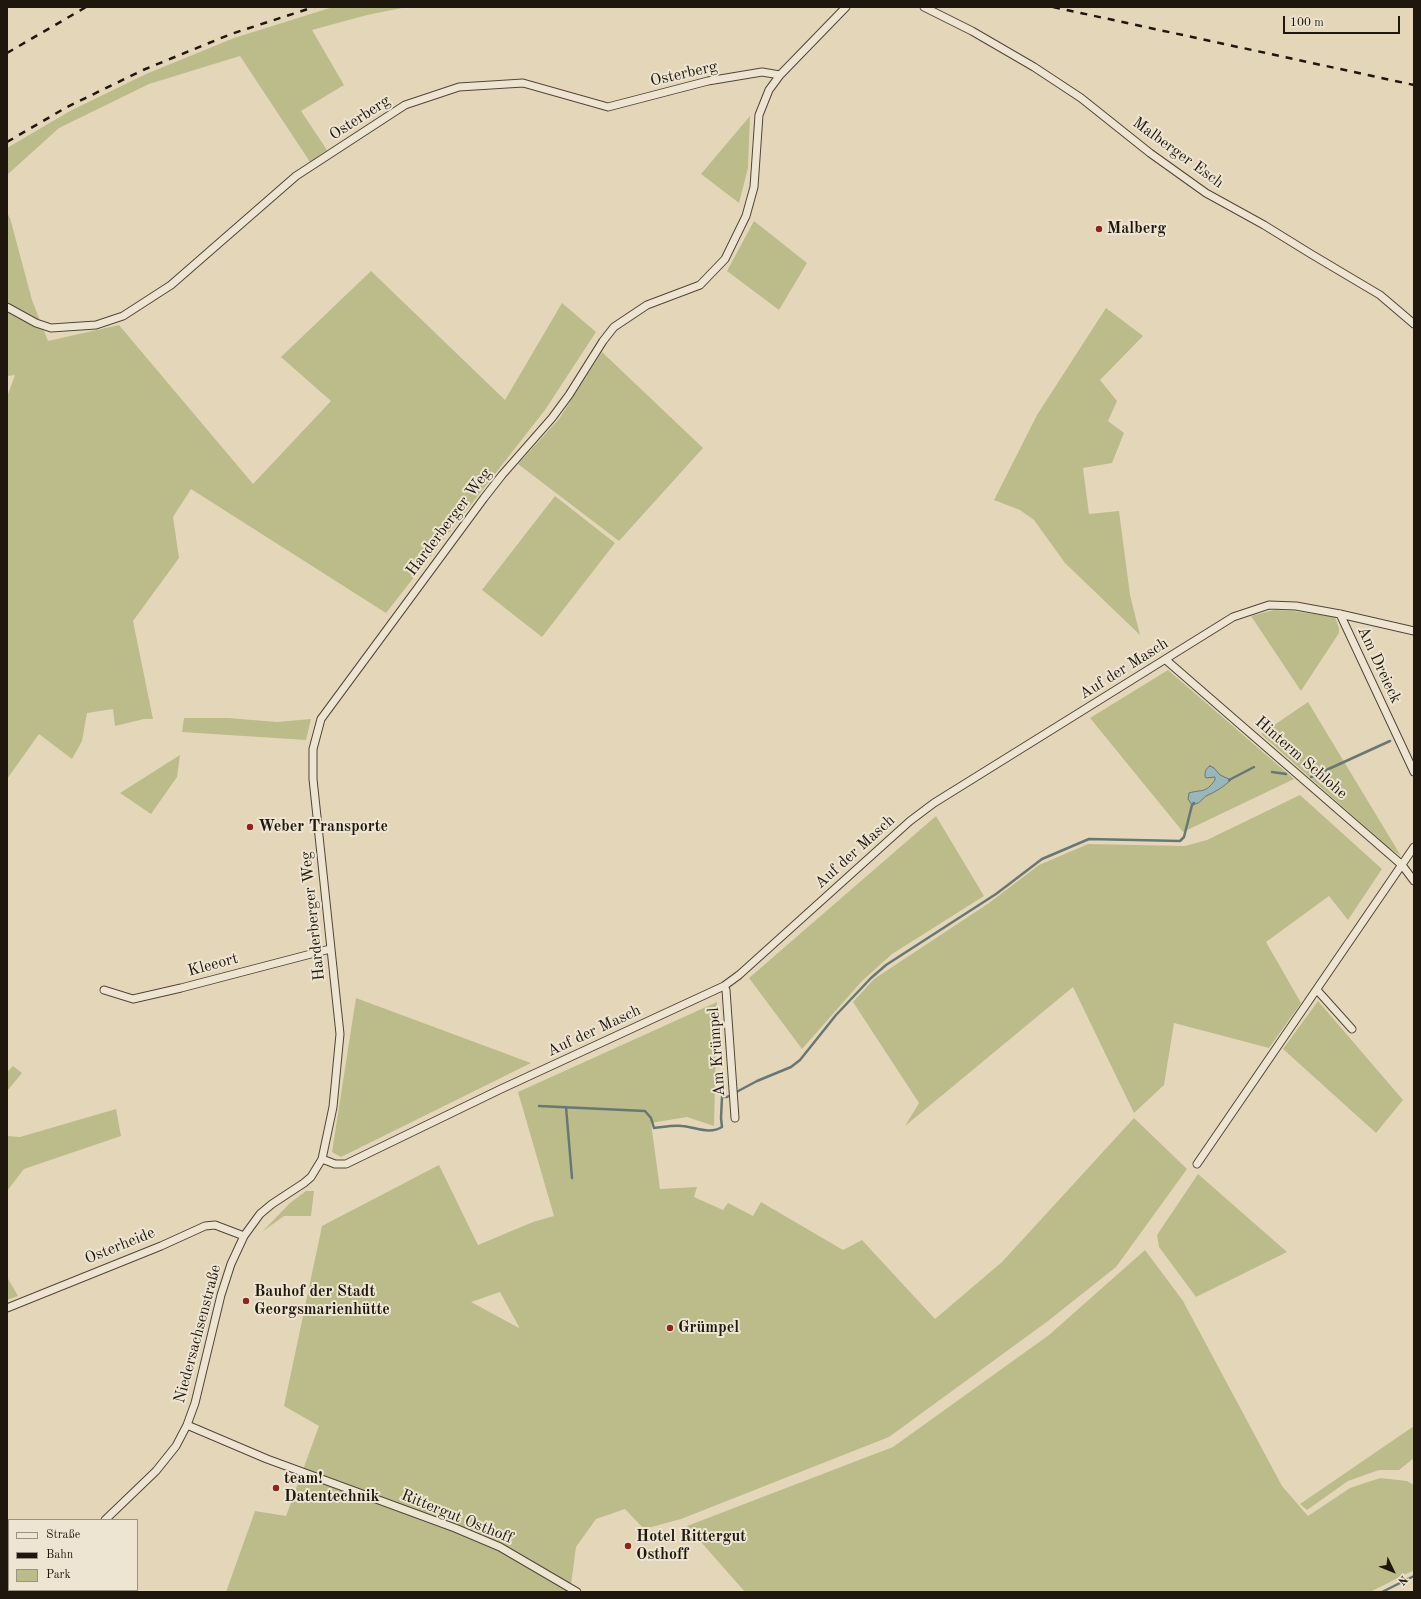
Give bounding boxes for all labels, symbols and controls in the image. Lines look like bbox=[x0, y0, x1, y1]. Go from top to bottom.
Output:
scale bar bbox=[1285, 8, 1402, 34]
text: 100 m bbox=[1290, 17, 1324, 29]
street label: Osterberg bbox=[649, 57, 719, 91]
street label: Osterberg bbox=[326, 91, 394, 145]
street label: Malberger Esch bbox=[1128, 113, 1228, 193]
place label: Malberg bbox=[1107, 219, 1166, 239]
marker: Malberg bbox=[1094, 224, 1104, 234]
street label: Harderberger Weg bbox=[402, 464, 496, 580]
street label: Am Dreieck bbox=[1353, 623, 1405, 707]
street label: Auf der Masch bbox=[1076, 634, 1172, 704]
street label: Hinterm Schlohe bbox=[1251, 713, 1351, 803]
street label: Auf der Masch bbox=[811, 811, 899, 893]
place label: Weber Transporte bbox=[258, 817, 388, 837]
marker: Weber Transporte bbox=[245, 822, 255, 832]
street label: Harderberger Weg bbox=[297, 850, 329, 982]
street label: Kleeort bbox=[186, 949, 240, 981]
street label: Auf der Masch bbox=[544, 1001, 644, 1061]
street label: Am Krümpel bbox=[704, 1007, 730, 1097]
street label: Osterheide bbox=[82, 1223, 158, 1269]
street label: Niedersachsenstraße bbox=[170, 1263, 226, 1405]
place label: Bauhof der Stadt Georgsmarienhütte bbox=[254, 1282, 390, 1320]
marker: Bauhof der Stadt Georgsmarienhütte bbox=[241, 1296, 251, 1306]
place label: Grümpel bbox=[678, 1318, 739, 1338]
marker: Grümpel bbox=[665, 1323, 675, 1333]
place label: team! Datentechnik bbox=[284, 1469, 379, 1507]
marker: team! Datentechnik bbox=[271, 1483, 281, 1493]
street label: Rittergut Osthoff bbox=[398, 1486, 516, 1548]
legend bbox=[8, 1519, 138, 1591]
place label: Hotel Rittergut Osthoff bbox=[636, 1527, 746, 1565]
text: Straße bbox=[46, 1529, 80, 1541]
marker: Hotel Rittergut Osthoff bbox=[623, 1541, 633, 1551]
text: Bahn bbox=[46, 1549, 73, 1561]
north arrow bbox=[1373, 1551, 1413, 1591]
text: Park bbox=[46, 1569, 71, 1581]
text: N bbox=[1395, 1573, 1409, 1586]

